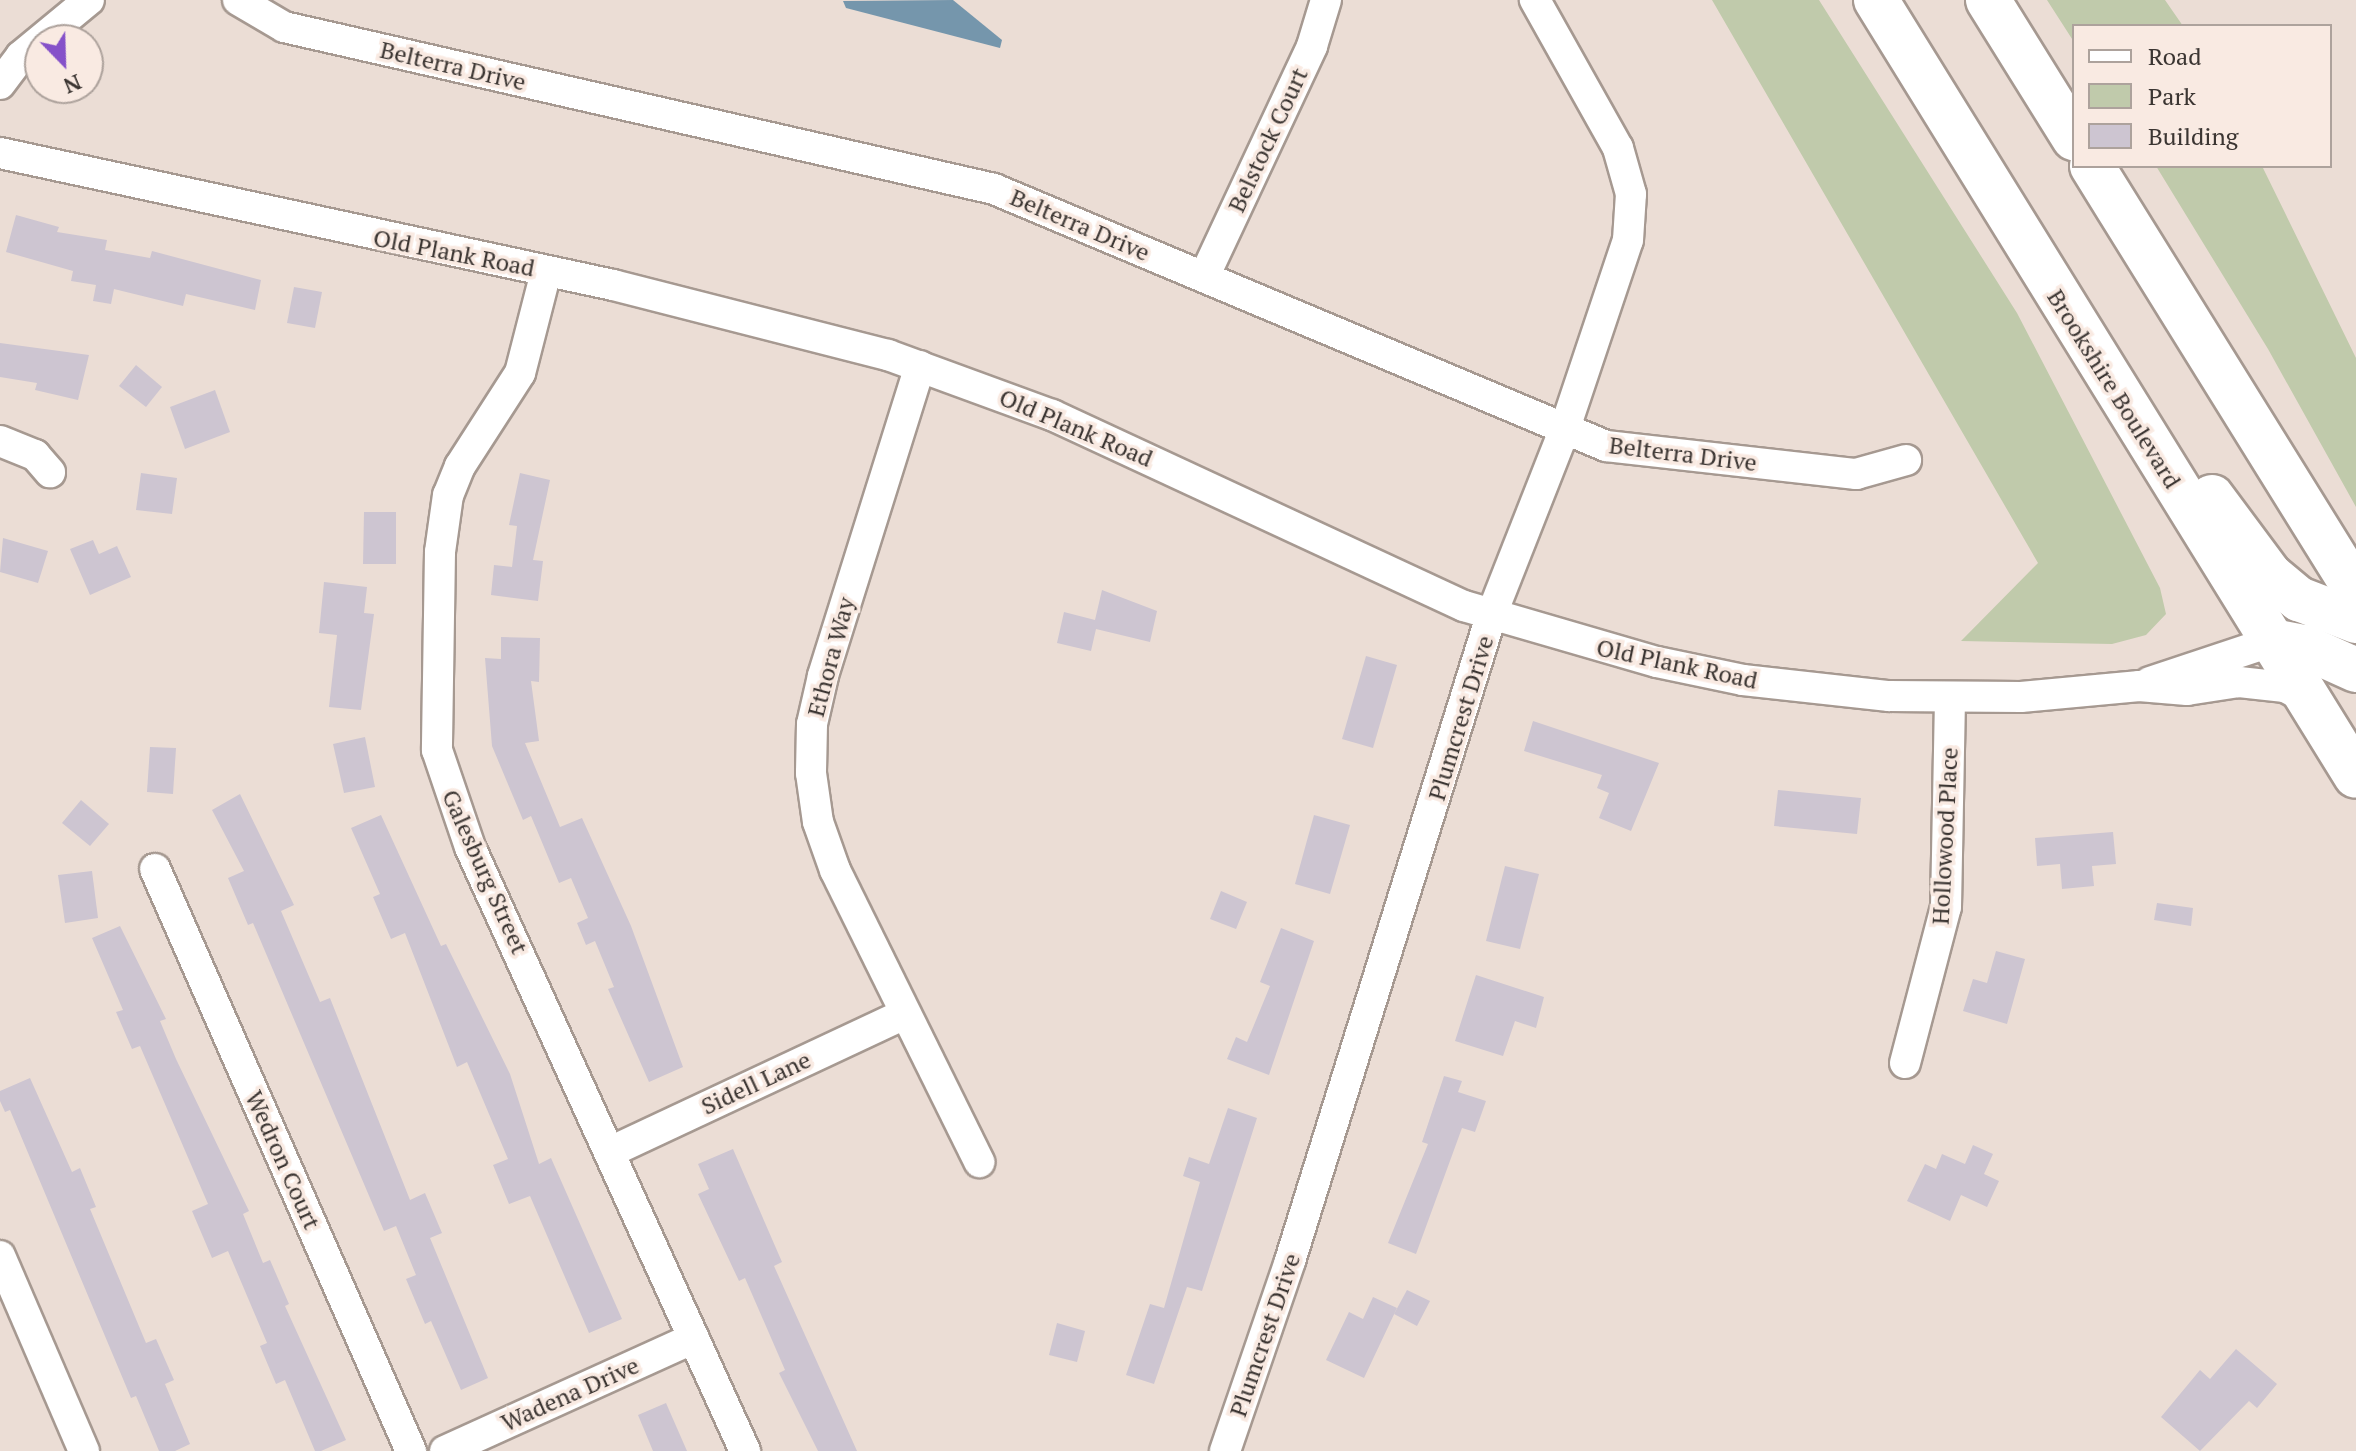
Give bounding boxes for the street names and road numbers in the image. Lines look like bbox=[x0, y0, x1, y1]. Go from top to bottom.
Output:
street label: Belterra Drive bbox=[377, 35, 529, 97]
street label: Belstock Court bbox=[1222, 63, 1314, 217]
street label: Belterra Drive bbox=[1006, 183, 1154, 267]
street label: Old Plank Road bbox=[371, 223, 537, 283]
street label: Brookshire Boulevard bbox=[2041, 284, 2187, 494]
street label: Old Plank Road bbox=[995, 383, 1157, 473]
street label: Belterra Drive bbox=[1607, 431, 1759, 477]
street label: Ethora Way bbox=[801, 594, 861, 720]
street label: Plumcrest Drive bbox=[1422, 632, 1500, 804]
street label: Old Plank Road bbox=[1594, 633, 1760, 695]
street label: Hollowood Place bbox=[1926, 747, 1964, 925]
street label: Galesburg Street bbox=[436, 785, 534, 959]
street label: Sidell Lane bbox=[697, 1045, 815, 1121]
street label: Wedron Court bbox=[240, 1086, 326, 1234]
street label: Plumcrest Drive bbox=[1224, 1250, 1306, 1420]
street label: Wadena Drive bbox=[497, 1351, 643, 1437]

